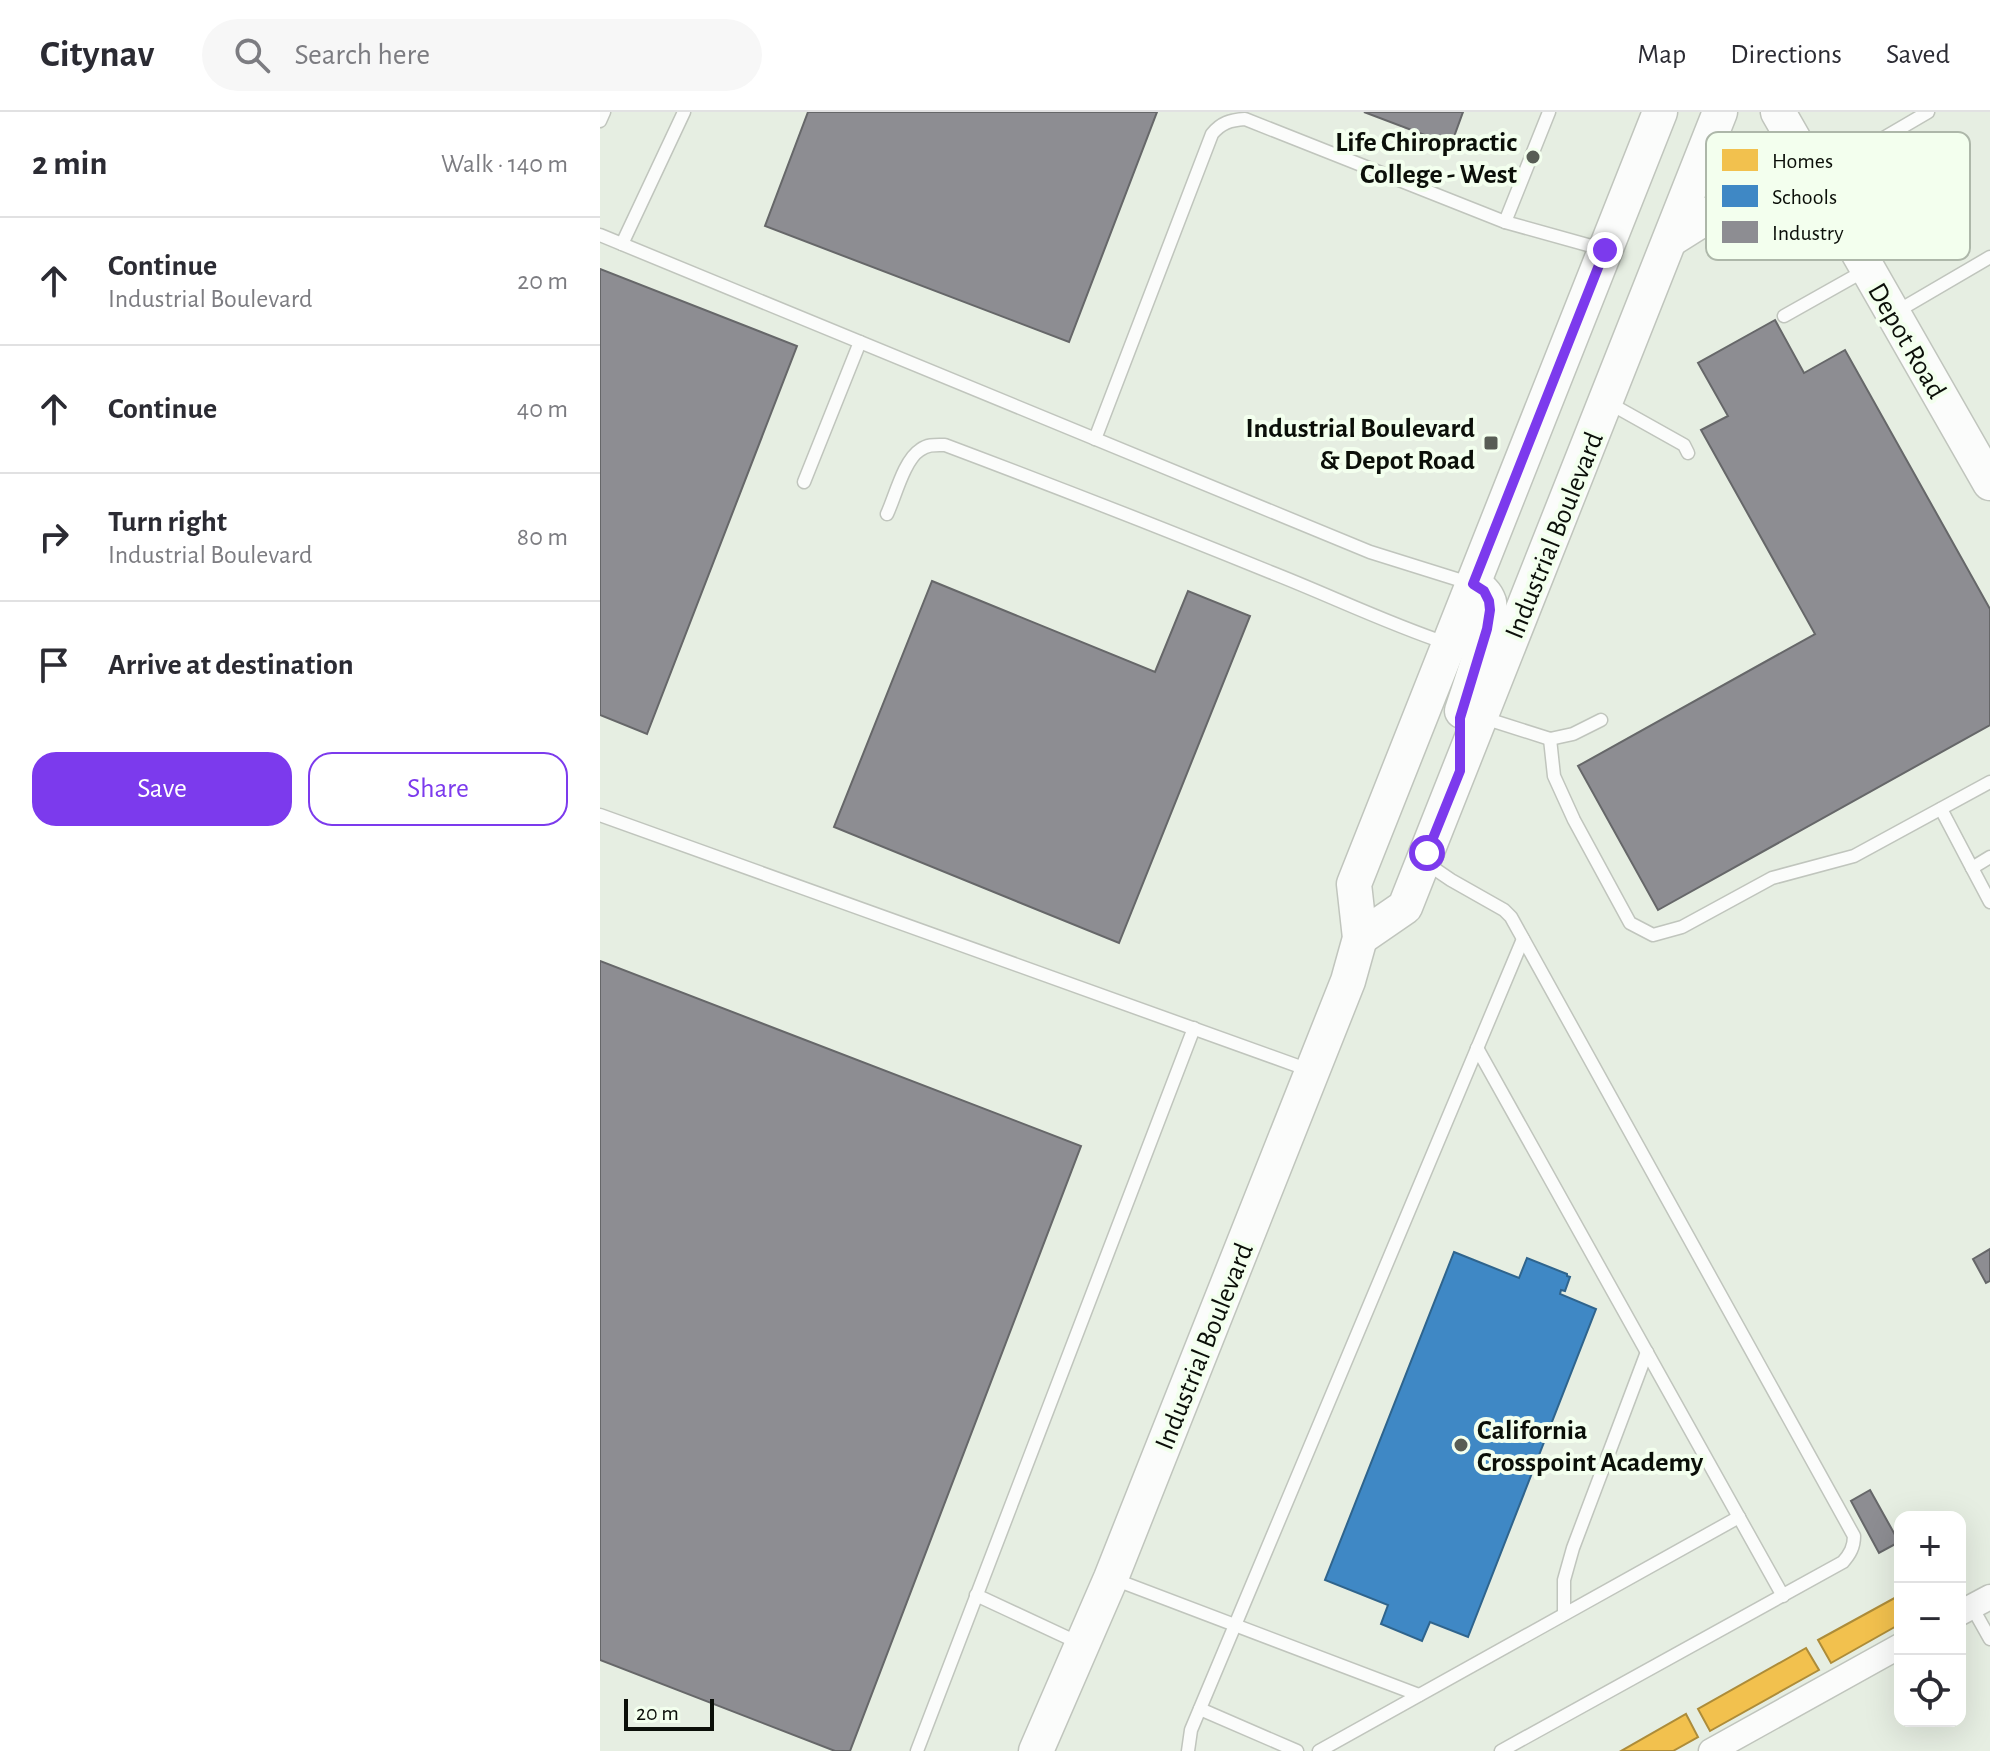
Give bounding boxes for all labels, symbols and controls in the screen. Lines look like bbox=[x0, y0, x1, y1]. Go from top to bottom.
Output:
search box bbox=[202, 19, 762, 91]
icon: search bbox=[230, 33, 274, 77]
text: Citynav bbox=[40, 36, 154, 74]
text: Search here bbox=[294, 40, 430, 70]
text: Map bbox=[1637, 41, 1686, 69]
text: Directions bbox=[1730, 41, 1842, 69]
text: Saved bbox=[1886, 41, 1950, 69]
place label: Life Chiropractic College - West bbox=[1335, 129, 1518, 189]
legend bbox=[1706, 132, 1970, 260]
text: 2 min bbox=[32, 147, 107, 181]
marker: Life Chiropractic College - West bbox=[1524, 148, 1542, 166]
text: Homes bbox=[1772, 150, 1833, 172]
text: Walk · 140 m bbox=[441, 151, 568, 177]
text: Schools bbox=[1772, 186, 1837, 208]
text: Industry bbox=[1772, 222, 1844, 244]
route end bbox=[1587, 232, 1623, 268]
text: Continue bbox=[108, 251, 217, 281]
icon: ahead bbox=[32, 259, 76, 303]
text: 20 m bbox=[517, 268, 568, 294]
street label: Depot Road bbox=[1862, 278, 1950, 404]
text: Industrial Boulevard bbox=[108, 286, 313, 312]
icon: ahead bbox=[32, 387, 76, 431]
text: Continue bbox=[108, 394, 217, 424]
text: 40 m bbox=[517, 396, 568, 422]
place label: Industrial Boulevard & Depot Road bbox=[1245, 415, 1475, 475]
street label: Industrial Boulevard bbox=[1501, 428, 1609, 643]
marker: Industrial Boulevard & Depot Road bbox=[1482, 434, 1500, 452]
text: Turn right bbox=[108, 507, 227, 537]
icon: right bbox=[32, 515, 76, 559]
text: 80 m bbox=[517, 524, 568, 550]
text: Industrial Boulevard bbox=[108, 542, 313, 568]
icon: arrive bbox=[32, 643, 76, 687]
text: Arrive at destination bbox=[108, 650, 354, 680]
button: Save bbox=[32, 752, 292, 826]
button: Share bbox=[308, 752, 568, 826]
route start bbox=[1409, 835, 1445, 871]
street label: Industrial Boulevard bbox=[1151, 1239, 1259, 1454]
place label: California Crosspoint Academy bbox=[1477, 1417, 1704, 1477]
marker: California Crosspoint Academy bbox=[1452, 1436, 1470, 1454]
map controls bbox=[1894, 1511, 1966, 1727]
button: + bbox=[1894, 1511, 1966, 1583]
button: − bbox=[1894, 1583, 1966, 1655]
button: locate bbox=[1894, 1655, 1966, 1727]
scale bar bbox=[624, 1695, 714, 1731]
text: 20 m bbox=[636, 1702, 679, 1724]

